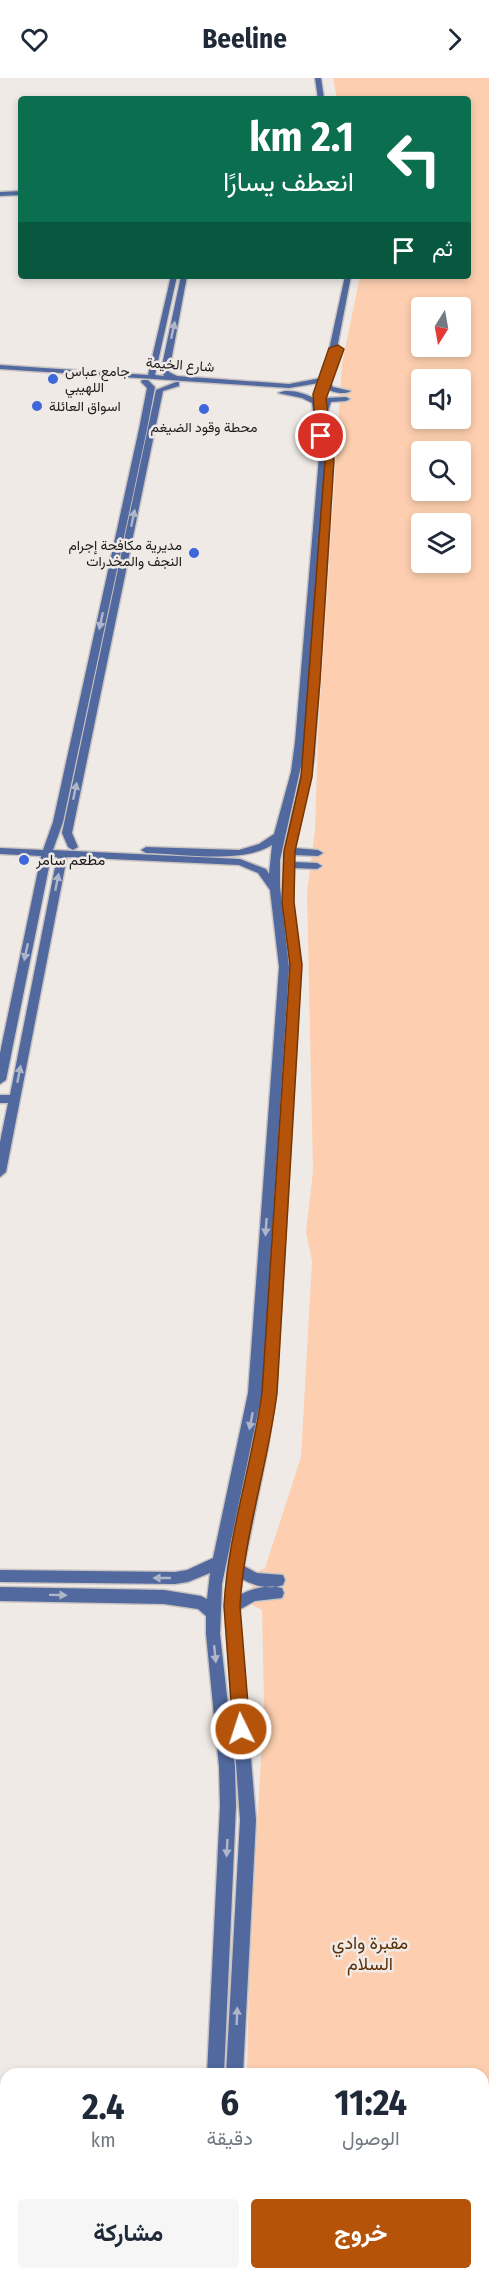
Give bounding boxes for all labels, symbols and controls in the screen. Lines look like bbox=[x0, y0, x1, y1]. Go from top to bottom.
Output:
icon: heart bbox=[18, 23, 51, 56]
text: Beeline bbox=[202, 23, 287, 55]
icon: forward bbox=[438, 23, 471, 56]
text: 2.1 km bbox=[249, 112, 354, 162]
icon: left bbox=[375, 120, 453, 198]
text: انعطف يسارًا bbox=[223, 166, 354, 198]
icon: arrive bbox=[387, 234, 420, 267]
text: ثم bbox=[432, 235, 453, 262]
north arrow bbox=[411, 297, 471, 357]
map controls bbox=[411, 297, 471, 573]
one-way arrow bbox=[169, 321, 178, 340]
street label: شارع الخيمة bbox=[145, 354, 215, 378]
place label: جامع عباس اللهيبي bbox=[65, 363, 130, 399]
button: sound bbox=[411, 369, 471, 429]
marker: جامع عباس اللهيبي bbox=[46, 372, 60, 386]
place label: اسواق العائلة bbox=[49, 398, 121, 415]
marker: اسواق العائلة bbox=[30, 399, 44, 413]
marker: محطة وقود الضيغم bbox=[197, 402, 211, 416]
pin bbox=[295, 410, 346, 461]
place label: محطة وقود الضيغم bbox=[150, 419, 258, 436]
icon: arrive bbox=[304, 419, 337, 452]
button: search bbox=[411, 441, 471, 501]
one-way arrow bbox=[129, 508, 138, 527]
button: layers bbox=[411, 513, 471, 573]
place label: مديرية مكافحة إجرام النجف والمخدرات bbox=[69, 537, 182, 570]
marker: مديرية مكافحة إجرام النجف والمخدرات bbox=[187, 546, 201, 560]
one-way arrow bbox=[96, 612, 106, 631]
one-way arrow bbox=[71, 781, 81, 800]
place label: مطعم سامر bbox=[35, 851, 105, 870]
marker: مطعم سامر bbox=[17, 853, 31, 867]
one-way arrow bbox=[53, 873, 62, 892]
one-way arrow bbox=[21, 942, 30, 961]
one-way arrow bbox=[15, 1064, 24, 1083]
one-way arrow bbox=[262, 1217, 271, 1236]
one-way arrow bbox=[246, 1412, 255, 1431]
one-way arrow bbox=[153, 1573, 172, 1583]
one-way arrow bbox=[49, 1590, 68, 1600]
one-way arrow bbox=[210, 1645, 219, 1664]
position arrow bbox=[209, 1697, 273, 1761]
one-way arrow bbox=[222, 1839, 231, 1858]
park label: مقبرة وادي السلام bbox=[332, 1932, 408, 1976]
one-way arrow bbox=[233, 2007, 242, 2026]
text: 6 bbox=[220, 2081, 239, 2125]
text: 11:24 bbox=[335, 2081, 407, 2125]
text: 2.4 bbox=[82, 2085, 125, 2129]
text: دقيقة bbox=[206, 2126, 253, 2150]
text: الوصول bbox=[342, 2126, 400, 2150]
text: km bbox=[91, 2128, 116, 2152]
button: مشاركة bbox=[18, 2199, 239, 2268]
button: خروج bbox=[251, 2199, 471, 2268]

